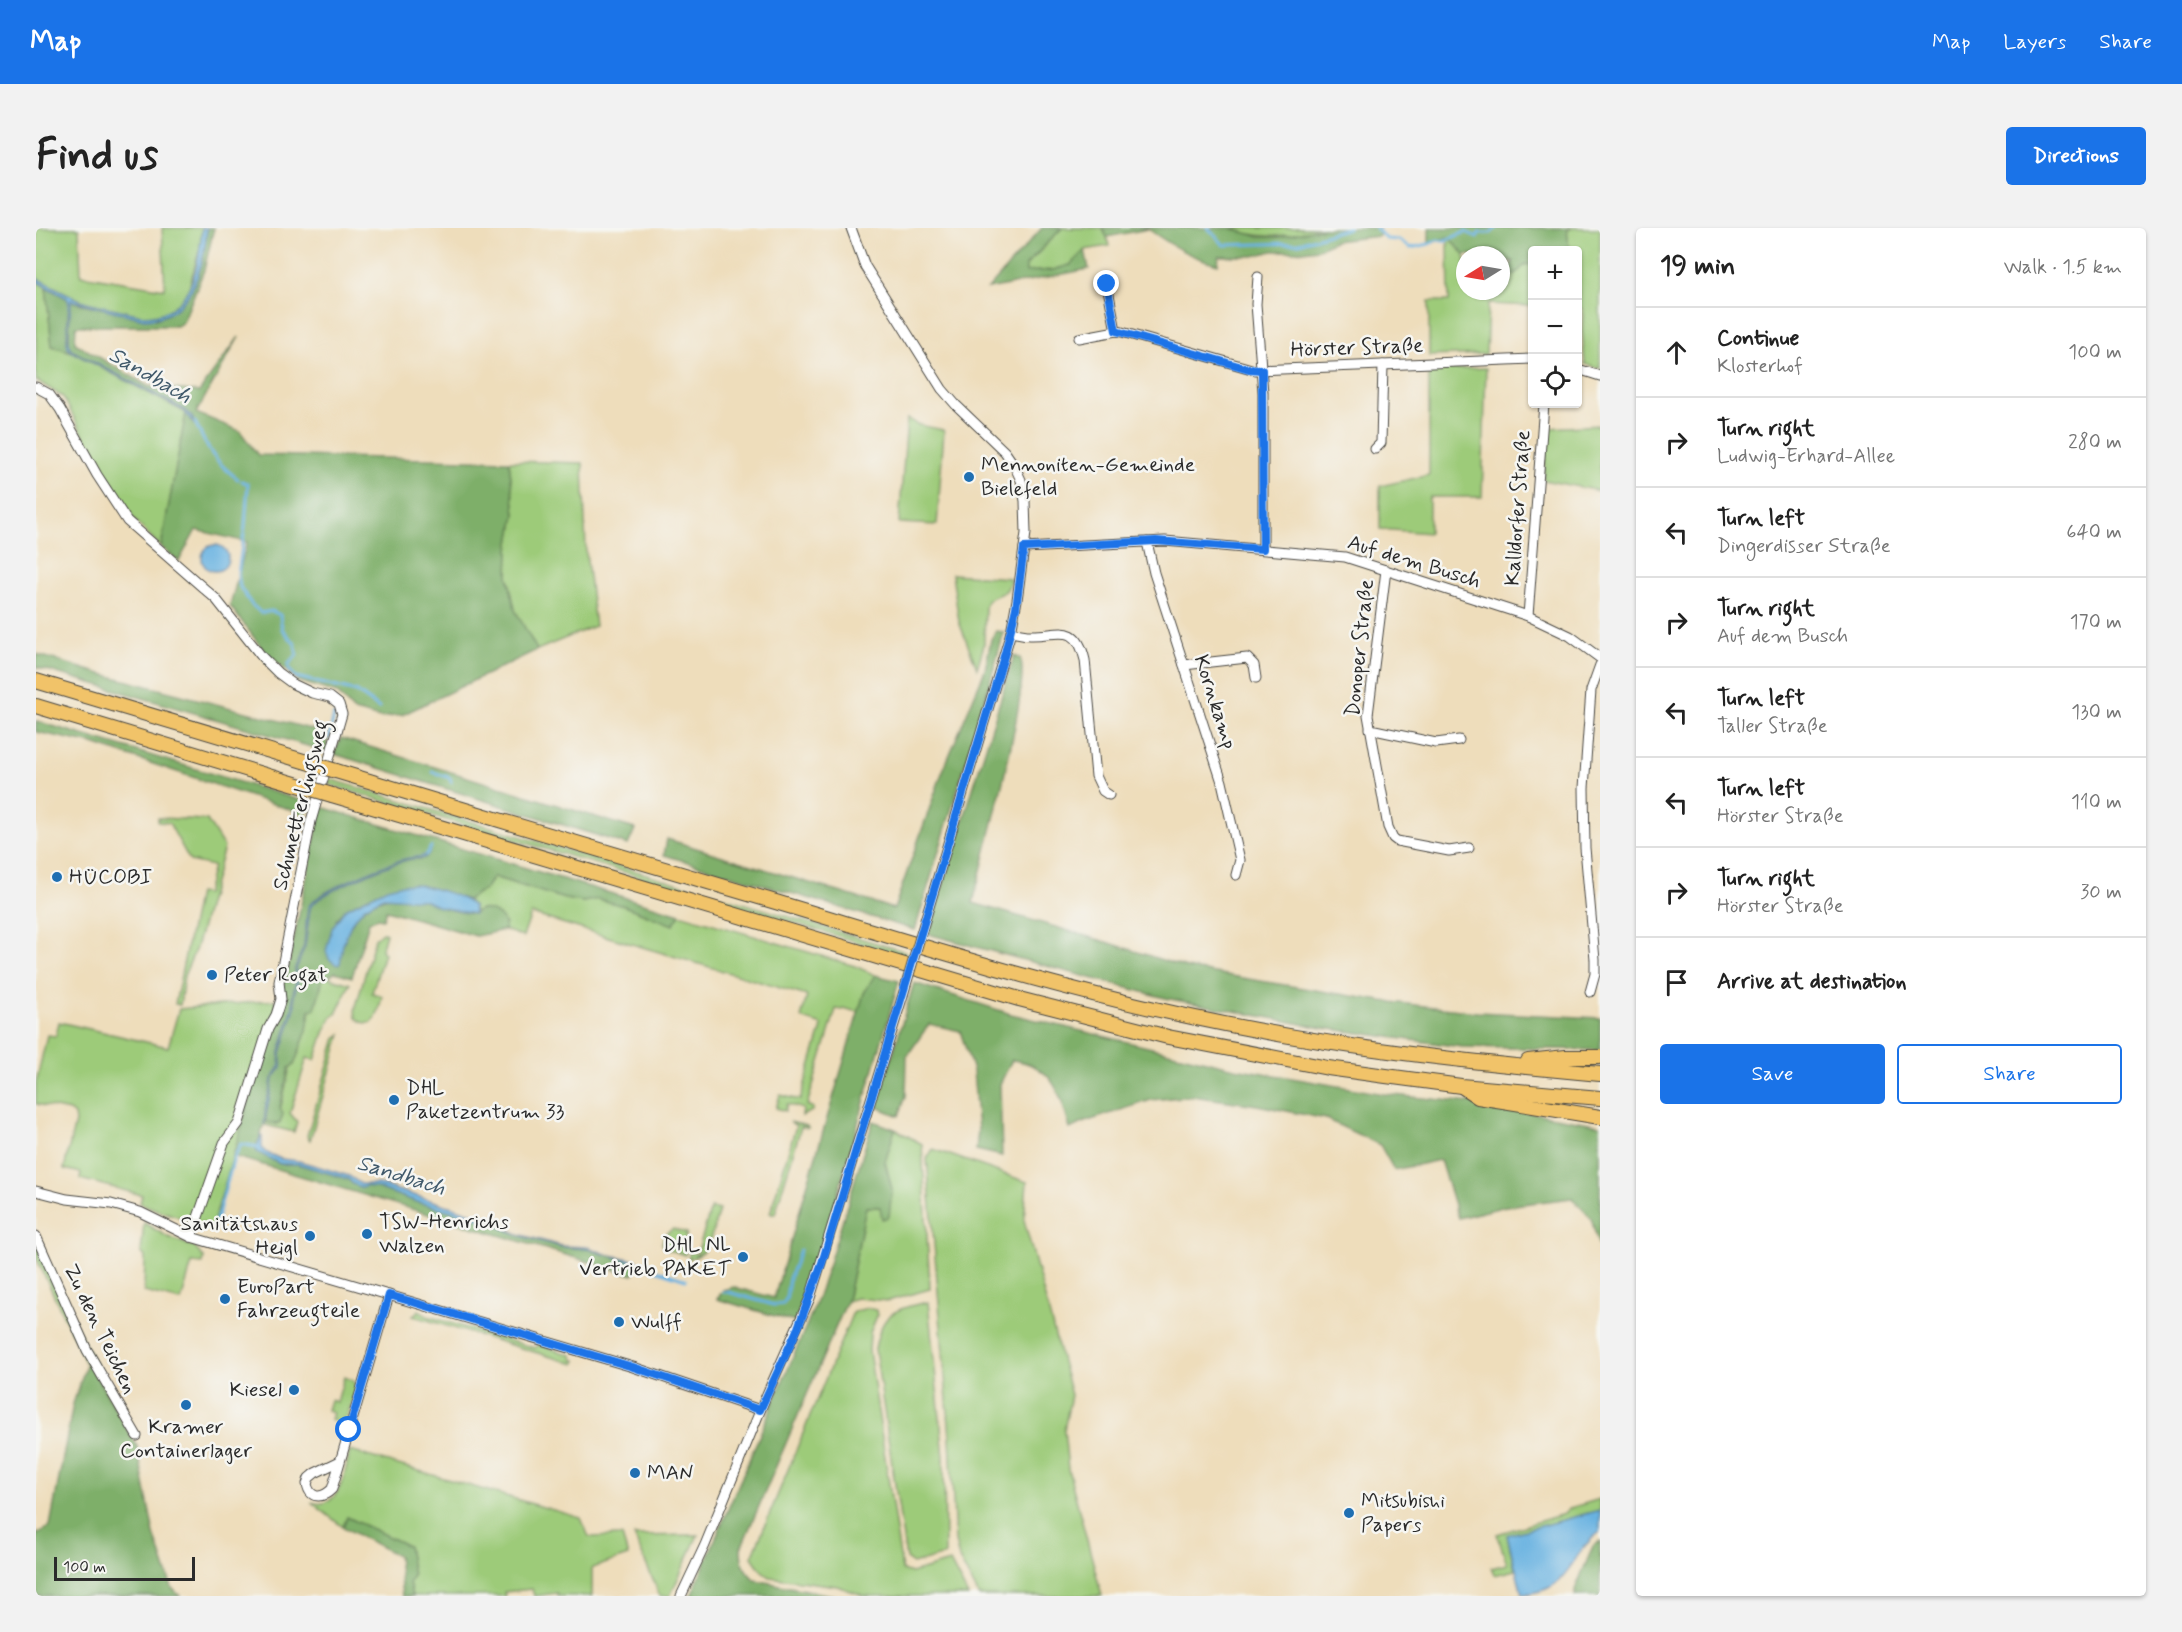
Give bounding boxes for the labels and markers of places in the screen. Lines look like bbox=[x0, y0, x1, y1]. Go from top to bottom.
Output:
place label: Mennoniten-Gemeinde Bielefeld bbox=[981, 451, 1195, 503]
marker: Mennoniten-Gemeinde Bielefeld bbox=[962, 470, 976, 484]
place label: HÜCOBI bbox=[69, 863, 152, 891]
marker: HÜCOBI bbox=[50, 870, 64, 884]
place label: Peter Rogat bbox=[224, 961, 328, 991]
marker: Peter Rogat bbox=[205, 968, 219, 982]
place label: DHL Paketzentrum 33 bbox=[406, 1074, 564, 1126]
marker: DHL Paketzentrum 33 bbox=[387, 1093, 401, 1107]
place label: TSW-Henrichs Walzen bbox=[379, 1208, 509, 1260]
place label: Sanitätshaus Heigl bbox=[181, 1210, 298, 1262]
marker: TSW-Henrichs Walzen bbox=[360, 1227, 374, 1241]
marker: Sanitätshaus Heigl bbox=[303, 1229, 317, 1243]
place label: DHL NL Vertrieb PAKET bbox=[579, 1231, 732, 1283]
marker: DHL NL Vertrieb PAKET bbox=[736, 1250, 750, 1264]
place label: EuroPart Fahrzeugteile bbox=[237, 1273, 360, 1327]
marker: EuroPart Fahrzeugteile bbox=[218, 1292, 232, 1306]
place label: Wulff bbox=[631, 1308, 682, 1336]
marker: Wulff bbox=[612, 1315, 626, 1329]
place label: Kiesel bbox=[230, 1376, 282, 1404]
marker: Kiesel bbox=[287, 1383, 301, 1397]
marker: Kramer Containerlager bbox=[179, 1398, 193, 1412]
place label: Kramer Containerlager bbox=[120, 1413, 252, 1465]
place label: MAN bbox=[647, 1459, 694, 1487]
marker: MAN bbox=[628, 1466, 642, 1480]
place label: Mitsubishi Papers bbox=[1361, 1487, 1445, 1539]
marker: Mitsubishi Papers bbox=[1342, 1506, 1356, 1520]

